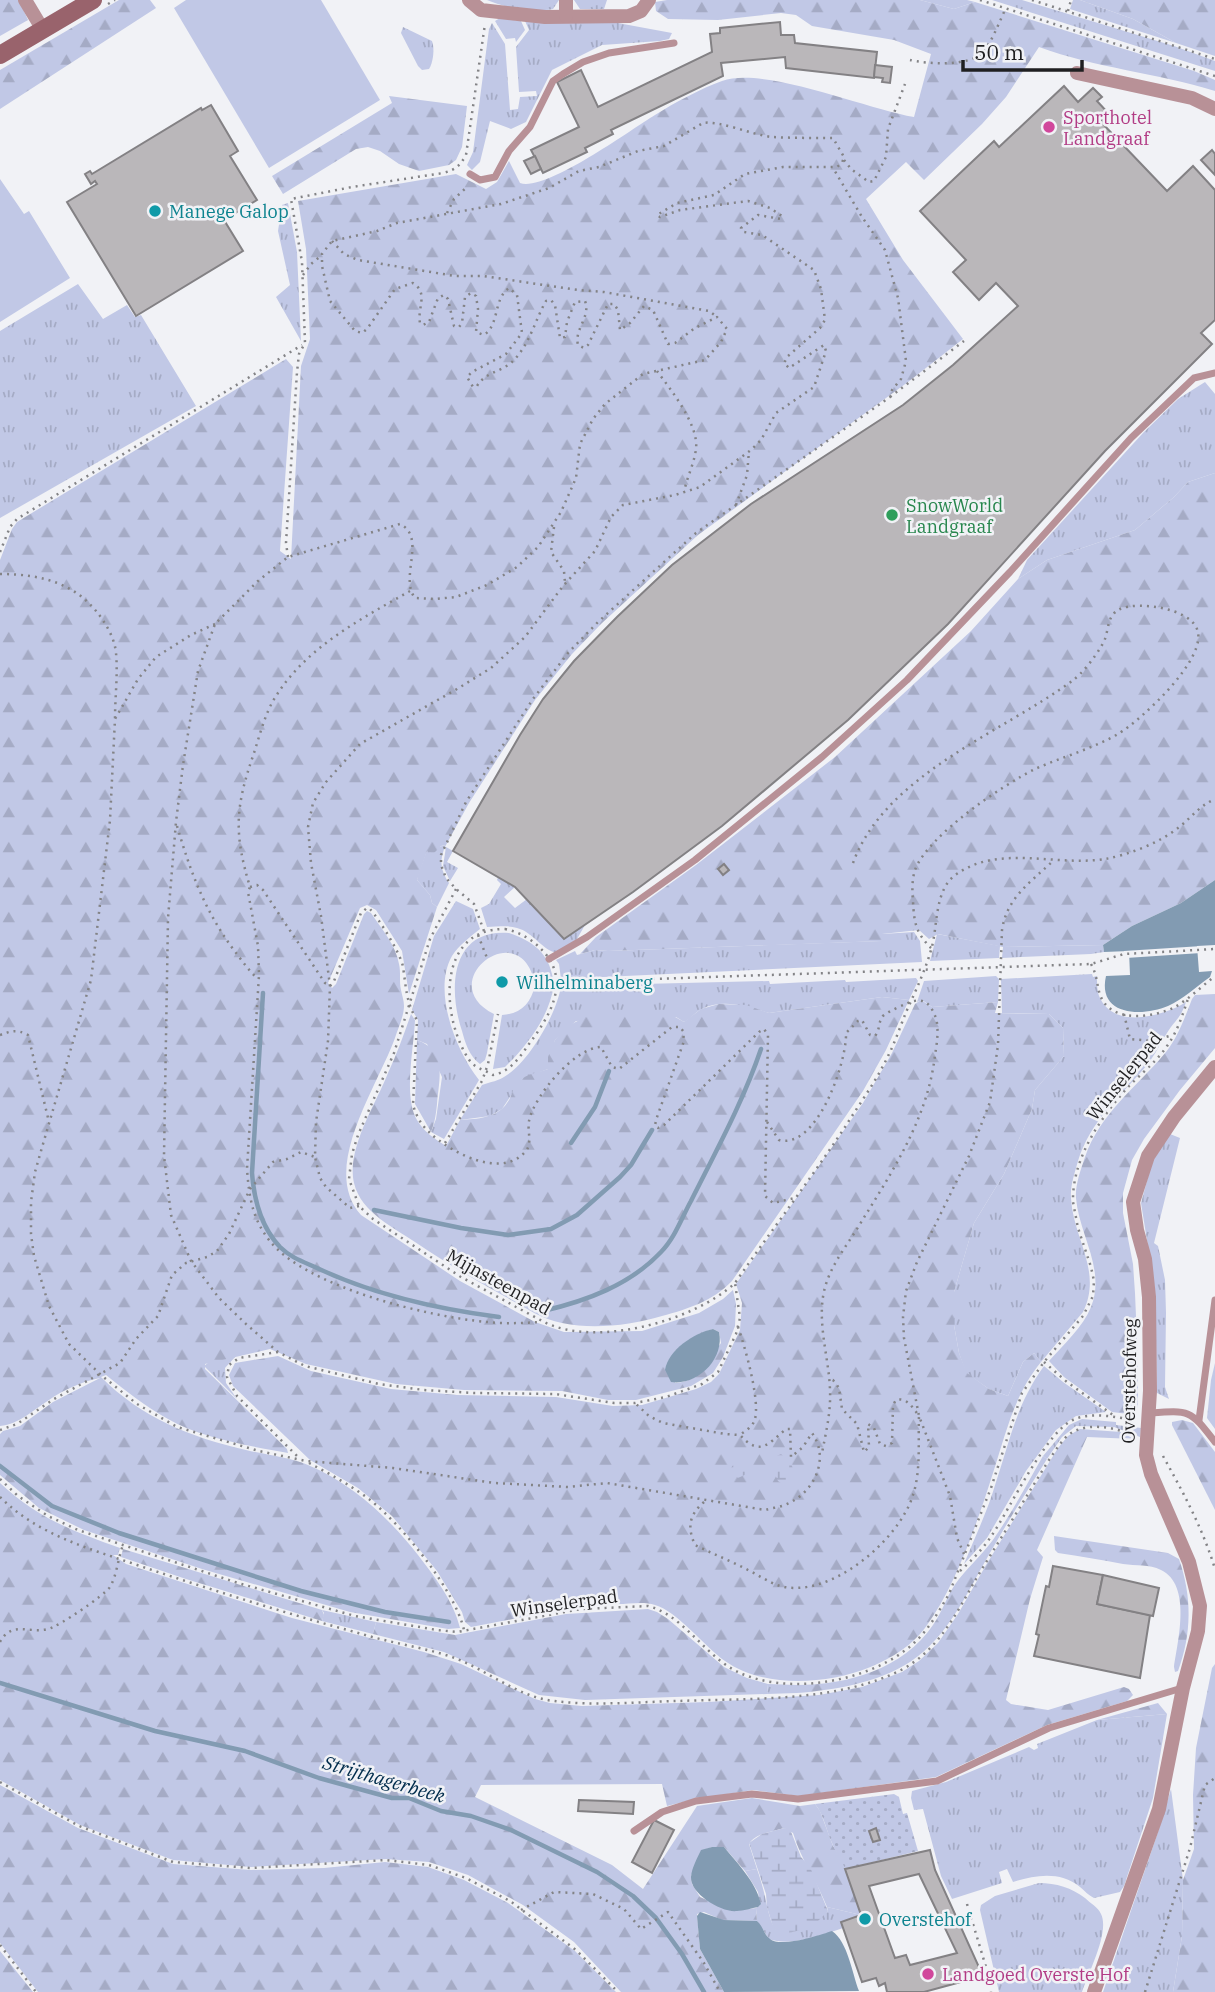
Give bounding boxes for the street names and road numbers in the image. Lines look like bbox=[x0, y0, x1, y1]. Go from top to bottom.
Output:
street label: Winselerpad bbox=[1081, 1027, 1167, 1125]
street label: Mijnsteenpad bbox=[443, 1244, 555, 1320]
street label: Overstehofweg bbox=[1116, 1318, 1142, 1444]
street label: Winselerpad bbox=[509, 1584, 619, 1622]

